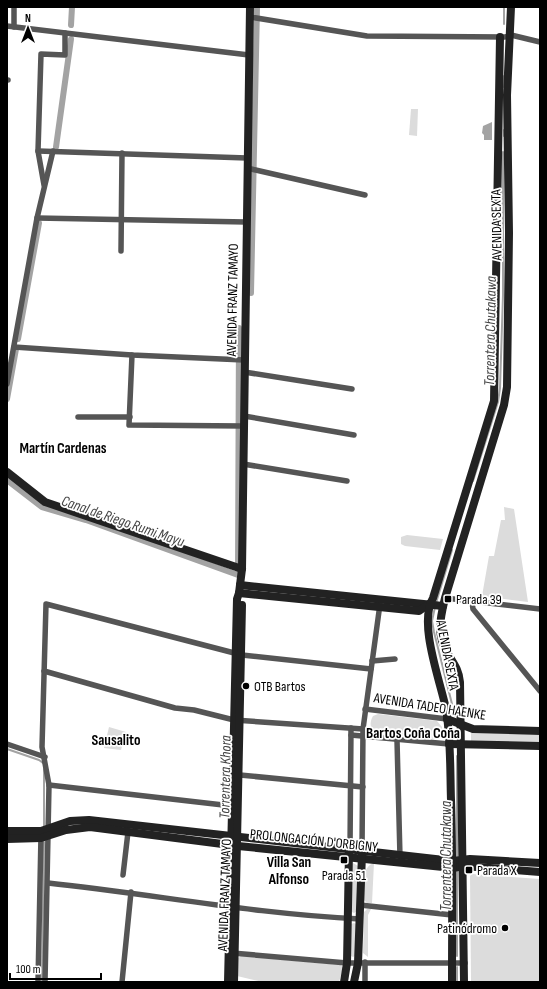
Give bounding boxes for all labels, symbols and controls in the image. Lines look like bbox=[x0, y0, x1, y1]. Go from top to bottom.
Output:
north arrow bbox=[8, 8, 48, 48]
text: N bbox=[25, 12, 31, 25]
street label: AVENIDA SEXTA bbox=[487, 188, 506, 262]
street label: AVENIDA FRANZ TAMAYO bbox=[223, 243, 242, 358]
water label: Torrentera Chutakawa bbox=[480, 276, 501, 386]
district label: Martín Cardenas bbox=[19, 439, 107, 458]
water label: Canal de Riego Rumi Mayu bbox=[59, 492, 188, 552]
place label: Parada 39 bbox=[456, 591, 502, 608]
marker: Parada 39 bbox=[443, 594, 453, 604]
street label: AVENIDA SEXTA bbox=[432, 617, 463, 693]
place label: OTB Bartos bbox=[254, 678, 306, 695]
marker: OTB Bartos bbox=[241, 681, 251, 691]
street label: AVENIDA TADEO HAENKE bbox=[372, 689, 487, 724]
district label: Bartos Coña Coña bbox=[366, 724, 460, 743]
district label: Sausalito bbox=[91, 731, 141, 750]
water label: Torrentera Khora bbox=[215, 735, 236, 819]
water label: Torrentera Chutakawa bbox=[437, 801, 456, 911]
street label: PROLONGACIÓN D'ORBIGNY bbox=[249, 825, 379, 856]
street label: AVENIDA FRANZ TAMAYO bbox=[214, 838, 235, 953]
district label: Villa San Alfonso bbox=[267, 853, 311, 889]
marker: Parada 51 bbox=[339, 855, 349, 865]
place label: Parada X bbox=[477, 862, 517, 879]
marker: Parada X bbox=[464, 865, 474, 875]
place label: Parada 51 bbox=[322, 867, 366, 884]
place label: Patinódromo bbox=[437, 920, 497, 937]
marker: Patinódromo bbox=[500, 923, 510, 933]
scale bar bbox=[10, 955, 101, 981]
text: 100 m bbox=[16, 962, 41, 977]

